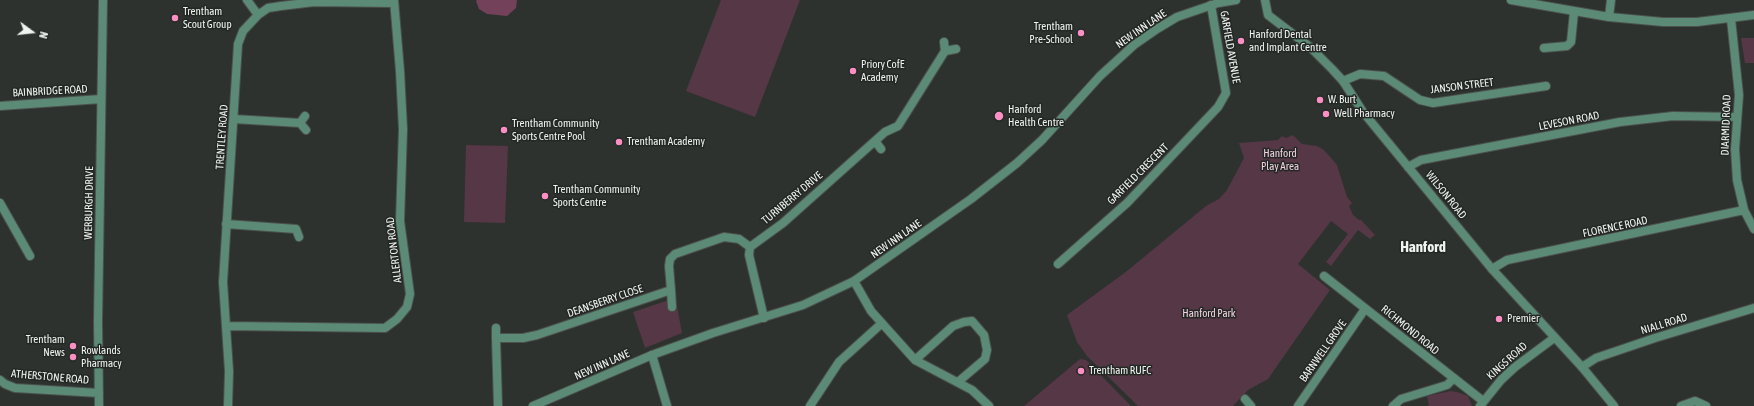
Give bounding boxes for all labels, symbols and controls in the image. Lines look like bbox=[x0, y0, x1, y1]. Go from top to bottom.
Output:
place label: Trentham Scout Group bbox=[183, 5, 232, 31]
street label: NEW INN LANE bbox=[1113, 7, 1169, 51]
street label: GARFIELD AVENUE bbox=[1217, 10, 1243, 84]
north arrow bbox=[12, 12, 52, 52]
marker: Trentham Scout Group bbox=[170, 13, 180, 23]
place label: Trentham Pre-School bbox=[1029, 20, 1073, 46]
marker: Trentham Pre-School bbox=[1076, 28, 1086, 38]
place label: Hanford Dental and Implant Centre bbox=[1249, 28, 1327, 54]
text: N bbox=[37, 30, 50, 40]
marker: Hanford Dental and Implant Centre bbox=[1236, 36, 1246, 46]
place label: Priory CofE Academy bbox=[861, 58, 904, 84]
marker: Priory CofE Academy bbox=[848, 66, 858, 76]
street label: JANSON STREET bbox=[1430, 76, 1494, 96]
street label: BAINBRIDGE ROAD bbox=[12, 82, 88, 100]
place label: W. Burt bbox=[1328, 93, 1356, 107]
street label: DIARMID ROAD bbox=[1718, 94, 1734, 156]
marker: W. Burt bbox=[1315, 95, 1325, 105]
place label: Hanford Health Centre bbox=[1008, 103, 1064, 129]
street label: TRENTLEY ROAD bbox=[213, 104, 231, 170]
place label: Well Pharmacy bbox=[1334, 107, 1395, 121]
marker: Well Pharmacy bbox=[1321, 109, 1331, 119]
street label: LEVESON ROAD bbox=[1538, 109, 1600, 133]
marker: Hanford Health Centre bbox=[993, 110, 1005, 122]
place label: Trentham Community Sports Centre Pool bbox=[512, 117, 600, 143]
marker: Trentham Community Sports Centre Pool bbox=[499, 125, 509, 135]
place label: Trentham Academy bbox=[627, 135, 705, 149]
marker: Trentham Academy bbox=[614, 137, 624, 147]
street label: GARFIELD CRESCENT bbox=[1105, 141, 1171, 207]
park label: Hanford Play Area bbox=[1261, 147, 1299, 173]
street label: WERBURGH DRIVE bbox=[82, 166, 96, 240]
street label: TURNBERRY DRIVE bbox=[759, 169, 825, 227]
street label: WILSON ROAD bbox=[1423, 169, 1469, 221]
place label: Trentham Community Sports Centre bbox=[553, 183, 641, 209]
marker: Trentham Community Sports Centre bbox=[540, 191, 550, 201]
street label: FLORENCE ROAD bbox=[1581, 214, 1649, 240]
street label: ALLERTON ROAD bbox=[383, 216, 405, 284]
street label: NEW INN LANE bbox=[868, 217, 924, 261]
district label: Hanford bbox=[1400, 238, 1446, 256]
street label: DEANSBERRY CLOSE bbox=[565, 282, 645, 320]
street label: RICHMOND ROAD bbox=[1378, 303, 1442, 357]
park label: Hanford Park bbox=[1182, 307, 1236, 321]
street label: NIALL ROAD bbox=[1639, 311, 1689, 337]
place label: Premier bbox=[1507, 312, 1539, 326]
marker: Premier bbox=[1494, 314, 1504, 324]
street label: BARNWELL GROVE bbox=[1297, 317, 1349, 385]
place label: Trentham News bbox=[26, 333, 65, 359]
street label: KINGS ROAD bbox=[1484, 339, 1530, 383]
marker: Trentham News bbox=[68, 341, 78, 351]
place label: Rowlands Pharmacy bbox=[81, 344, 122, 370]
street label: NEW INN LANE bbox=[572, 347, 632, 383]
marker: Rowlands Pharmacy bbox=[68, 352, 78, 362]
place label: Trentham RUFC bbox=[1089, 364, 1151, 378]
marker: Trentham RUFC bbox=[1076, 366, 1086, 376]
street label: ATHERSTONE ROAD bbox=[11, 367, 89, 387]

